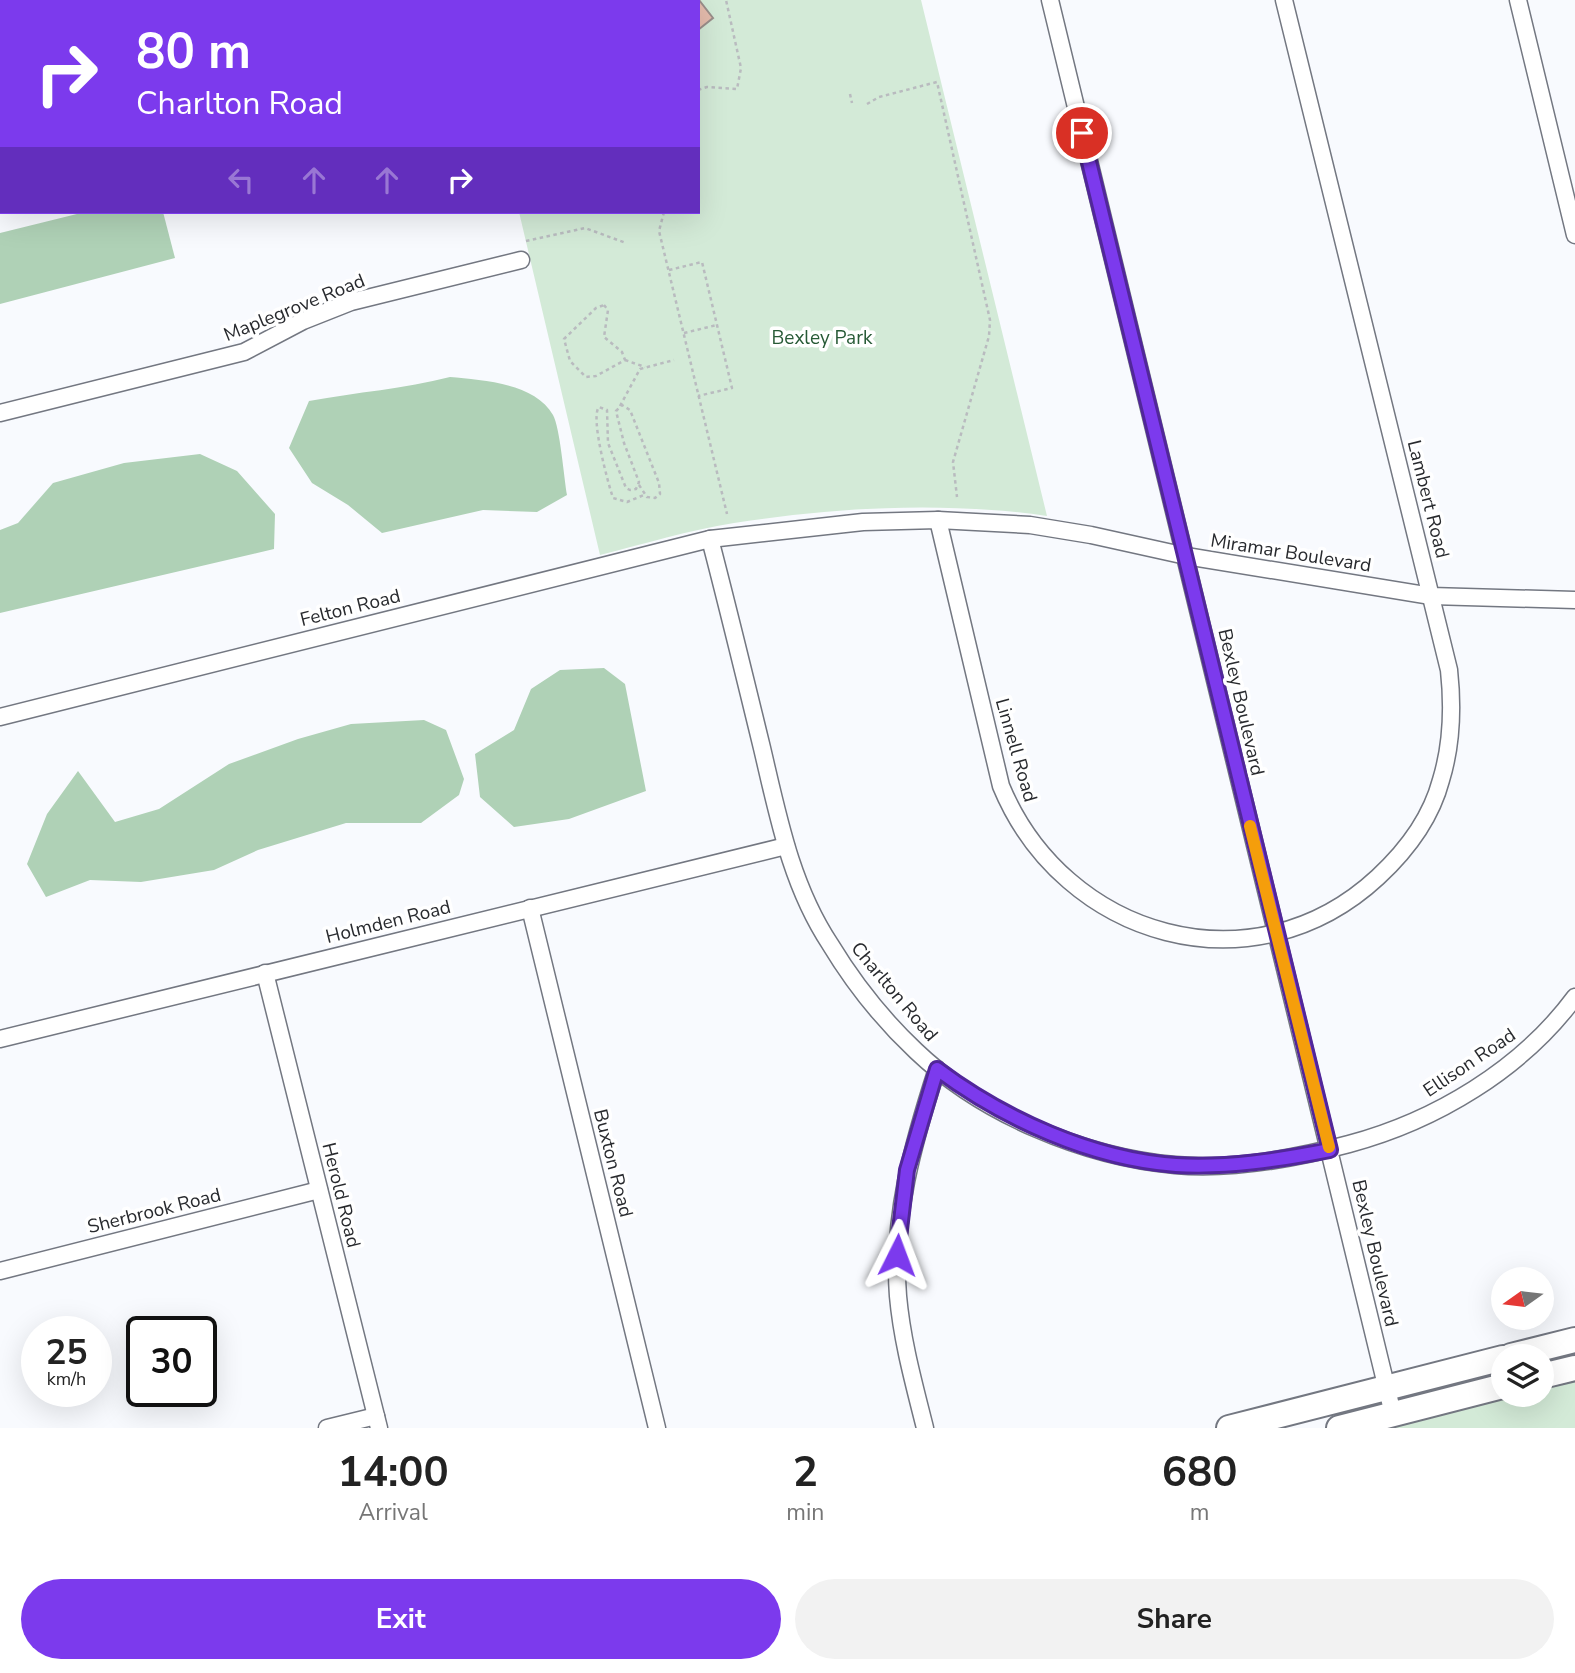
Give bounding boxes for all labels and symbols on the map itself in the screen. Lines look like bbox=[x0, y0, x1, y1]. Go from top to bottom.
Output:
pin bbox=[1052, 103, 1112, 163]
street label: Maplegrove Road bbox=[220, 268, 369, 348]
park label: Bexley Park bbox=[772, 325, 873, 351]
street label: Lambert Road bbox=[1401, 437, 1455, 561]
street label: Miramar Boulevard bbox=[1209, 527, 1373, 579]
street label: Felton Road bbox=[297, 583, 403, 633]
street label: Bexley Boulevard bbox=[1211, 626, 1271, 778]
street label: Linnell Road bbox=[989, 695, 1043, 805]
street label: Holmden Road bbox=[323, 894, 453, 950]
street label: Charlton Road bbox=[845, 936, 944, 1047]
street label: Ellison Road bbox=[1418, 1022, 1521, 1103]
street label: Buxton Road bbox=[587, 1106, 639, 1220]
street label: Herold Road bbox=[315, 1140, 367, 1251]
street label: Bexley Boulevard bbox=[1345, 1177, 1405, 1329]
street label: Sherbrook Road bbox=[85, 1182, 224, 1240]
position arrow bbox=[860, 1218, 934, 1292]
north arrow bbox=[1491, 1267, 1554, 1330]
speed limit sign: 30 bbox=[126, 1316, 217, 1407]

